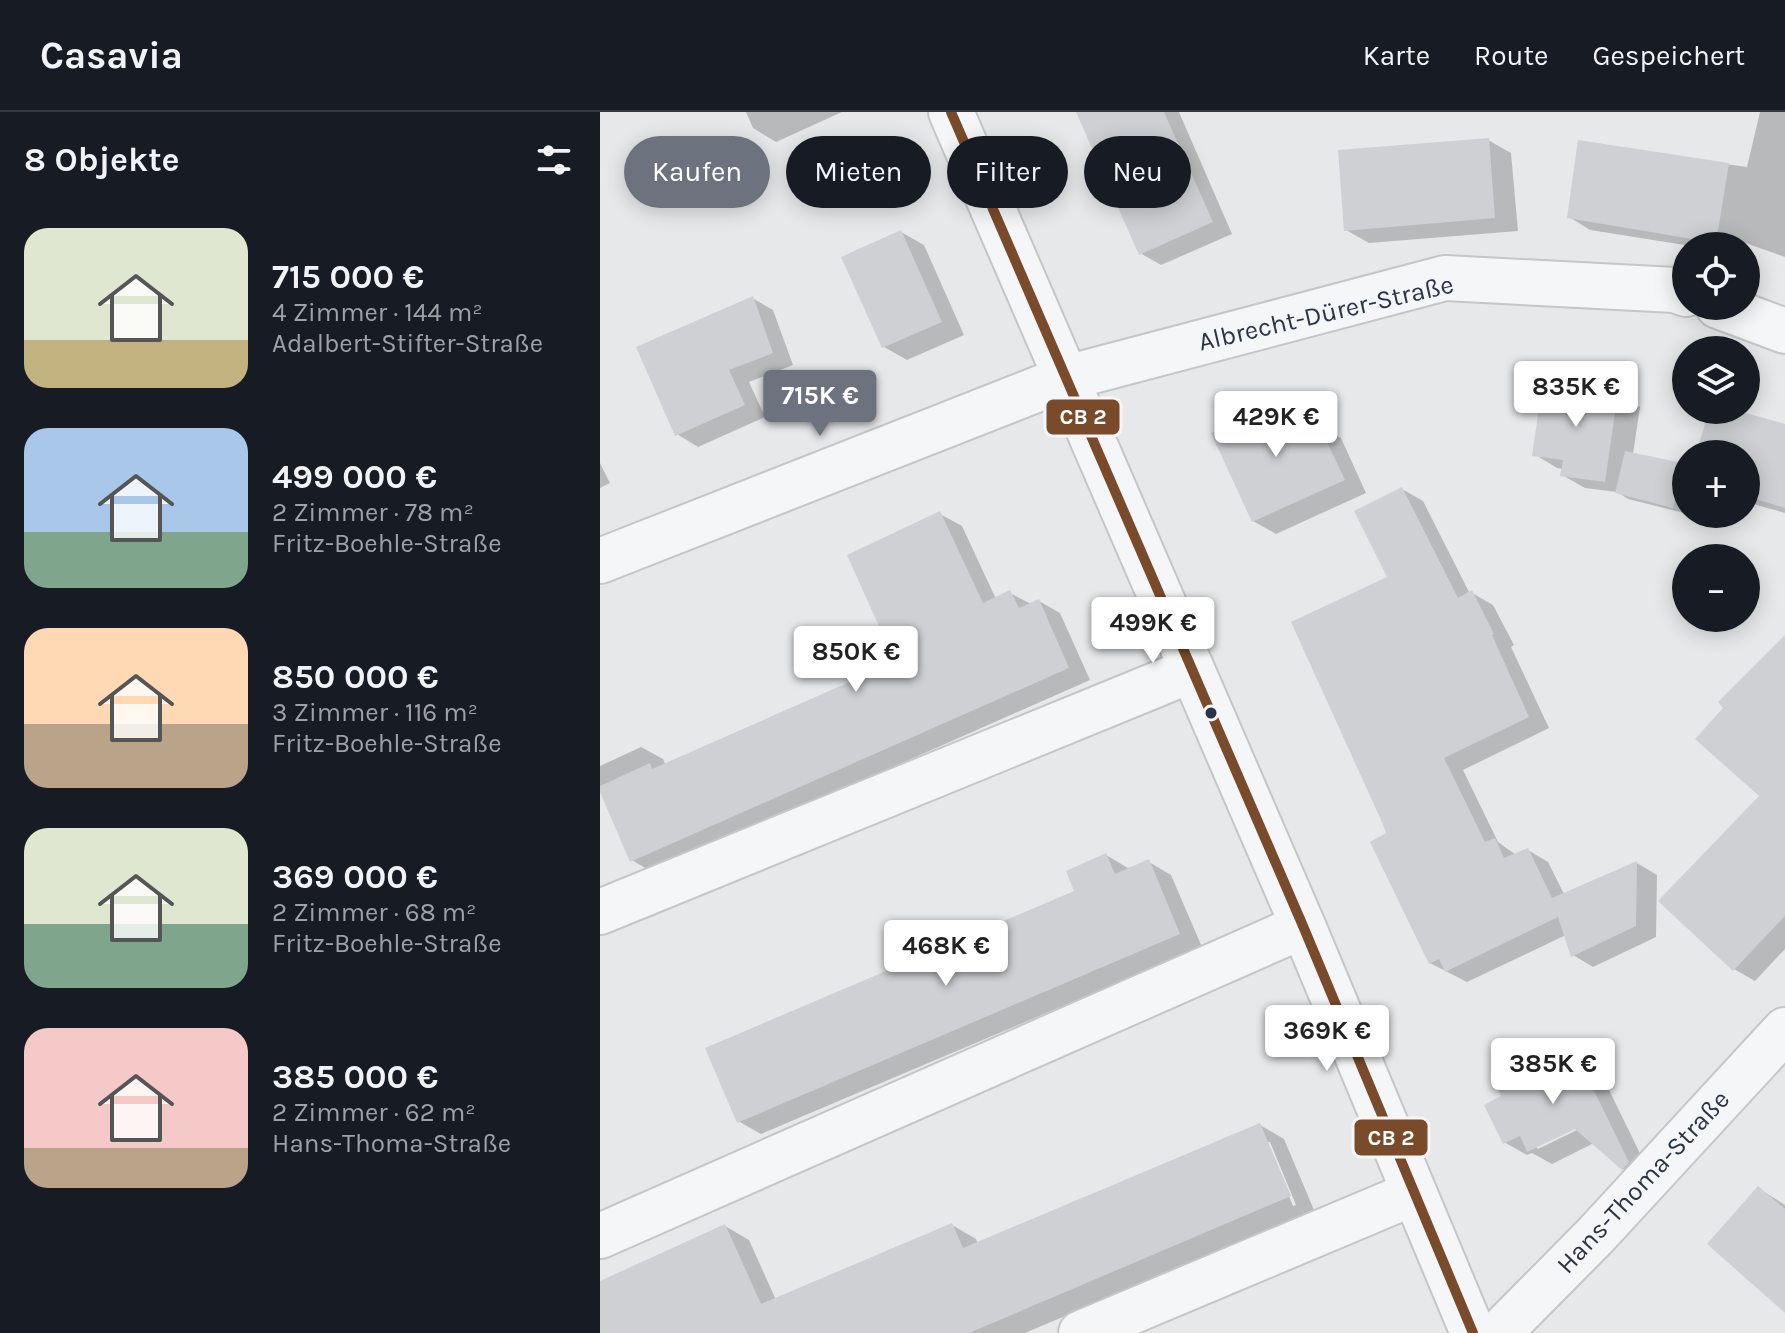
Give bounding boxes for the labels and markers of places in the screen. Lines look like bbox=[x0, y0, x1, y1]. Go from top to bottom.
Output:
pin: 835K € bbox=[1511, 361, 1641, 429]
pin: 715K € bbox=[755, 370, 885, 438]
pin: 429K € bbox=[1211, 391, 1341, 459]
pin: 499K € bbox=[1088, 597, 1218, 665]
pin: 850K € bbox=[791, 626, 921, 694]
unlabelled marker bbox=[1203, 705, 1219, 721]
pin: 468K € bbox=[881, 920, 1011, 988]
pin: 369K € bbox=[1262, 1005, 1392, 1073]
pin: 385K € bbox=[1488, 1038, 1618, 1106]

